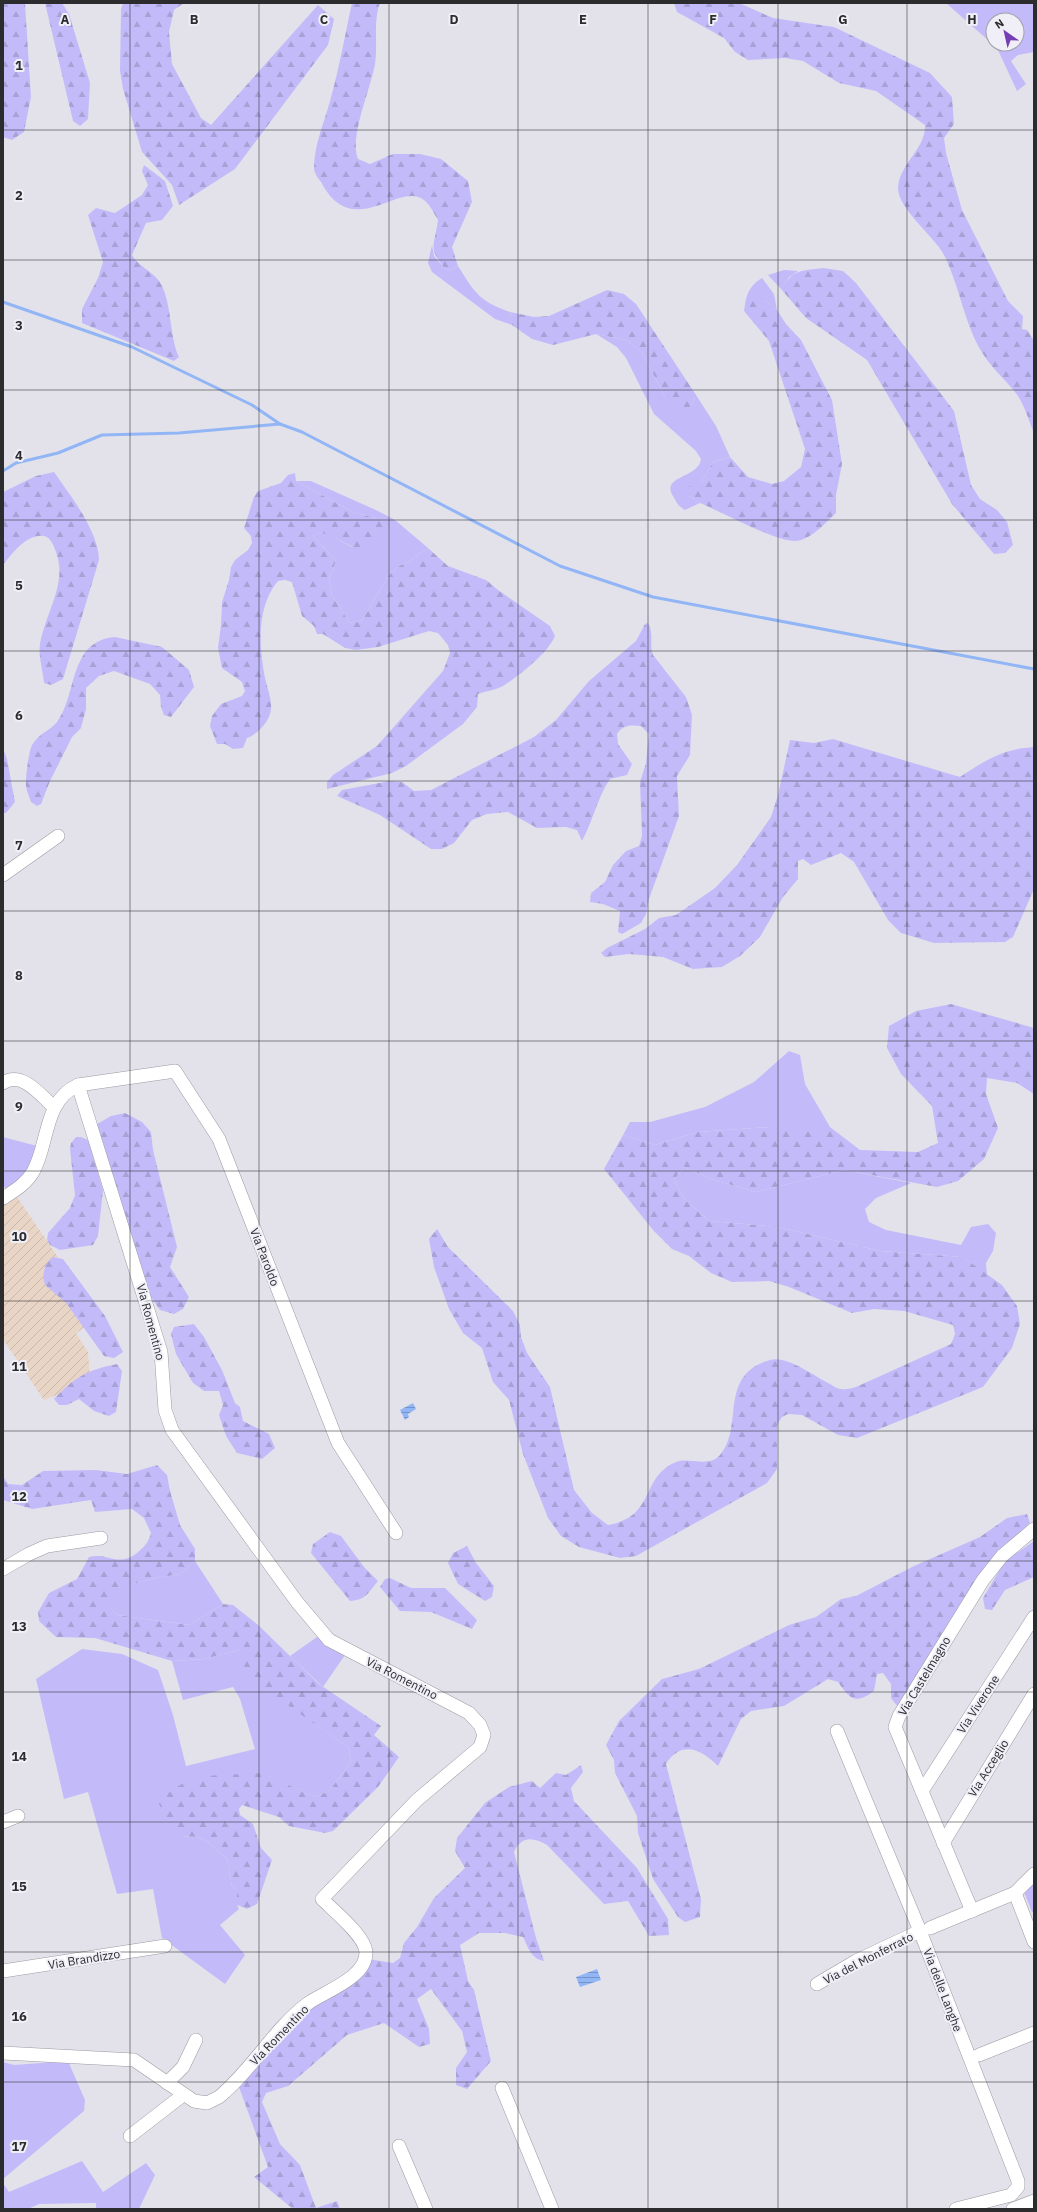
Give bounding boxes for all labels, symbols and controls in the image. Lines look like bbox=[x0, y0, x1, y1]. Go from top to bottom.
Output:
text: A bbox=[61, 11, 70, 28]
text: B bbox=[190, 11, 199, 28]
text: C bbox=[320, 11, 329, 28]
text: D bbox=[449, 11, 459, 28]
text: E bbox=[579, 11, 587, 28]
text: F bbox=[709, 11, 717, 28]
text: G bbox=[838, 11, 848, 28]
text: H bbox=[967, 11, 977, 28]
north arrow bbox=[985, 12, 1025, 52]
text: N bbox=[992, 16, 1007, 32]
text: 1 bbox=[15, 57, 23, 74]
text: 2 bbox=[15, 187, 23, 204]
text: 3 bbox=[15, 317, 23, 334]
text: 4 bbox=[15, 447, 23, 464]
text: 5 bbox=[15, 577, 23, 594]
text: 6 bbox=[15, 707, 23, 724]
text: 7 bbox=[15, 837, 23, 854]
text: 8 bbox=[15, 967, 23, 984]
text: 9 bbox=[15, 1098, 23, 1115]
street label: Via Paroldo bbox=[247, 1226, 283, 1288]
text: 10 bbox=[11, 1228, 27, 1245]
street label: Via Romentino bbox=[134, 1282, 168, 1362]
text: 11 bbox=[11, 1358, 27, 1375]
text: 12 bbox=[11, 1488, 27, 1505]
text: 13 bbox=[11, 1618, 27, 1635]
street label: Via Castelmagno bbox=[894, 1633, 954, 1718]
street label: Via Romentino bbox=[364, 1654, 441, 1703]
street label: Via Viverone bbox=[954, 1672, 1003, 1736]
street label: Via Acceglio bbox=[964, 1736, 1012, 1800]
text: 14 bbox=[11, 1748, 27, 1765]
text: 15 bbox=[11, 1878, 27, 1895]
street label: Via del Monferrato bbox=[821, 1929, 916, 1987]
street label: Via Brandizzo bbox=[47, 1946, 121, 1972]
street label: Via delle Langhe bbox=[920, 1946, 966, 2034]
street label: Via Romentino bbox=[246, 2001, 312, 2068]
text: 16 bbox=[11, 2008, 27, 2025]
text: 17 bbox=[11, 2138, 27, 2155]

